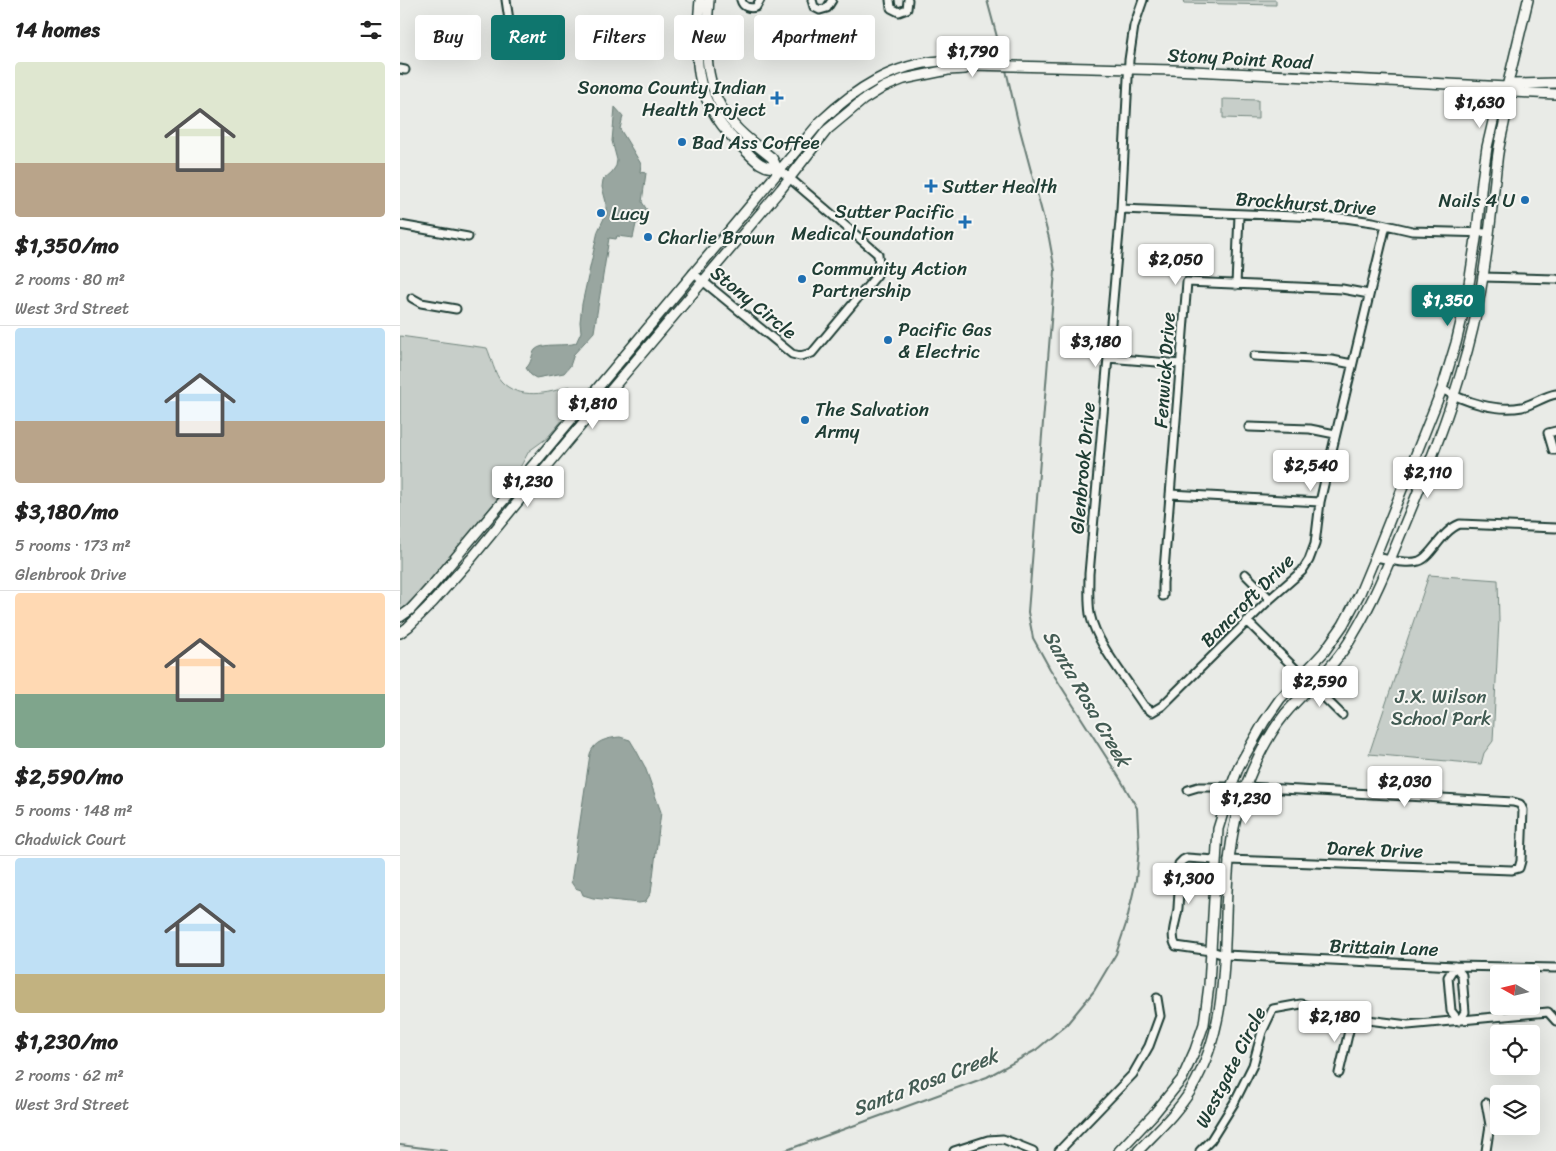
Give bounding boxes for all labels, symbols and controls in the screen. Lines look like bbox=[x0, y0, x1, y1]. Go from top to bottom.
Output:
text: 14 homes bbox=[15, 11, 100, 49]
chip: Buy bbox=[415, 15, 481, 60]
chip: Rent bbox=[491, 15, 565, 60]
chip: Filters bbox=[575, 15, 664, 60]
chip: New bbox=[674, 15, 744, 60]
chip: Apartment bbox=[754, 15, 875, 60]
icon: filters bbox=[357, 16, 385, 44]
pin: $1,790 bbox=[932, 36, 1014, 78]
text: $1,790 bbox=[947, 37, 999, 66]
street label: Stony Point Road bbox=[1167, 38, 1315, 79]
place label: Sonoma County Indian Health Project bbox=[577, 71, 766, 126]
pin: $1,630 bbox=[1439, 86, 1521, 129]
text: $1,630 bbox=[1455, 88, 1505, 117]
marker: Sonoma County Indian Health Project bbox=[770, 91, 784, 105]
icon: home bbox=[155, 95, 245, 185]
place label: Bad Ass Coffee bbox=[692, 126, 820, 159]
marker: Bad Ass Coffee bbox=[676, 136, 688, 148]
place label: Sutter Health bbox=[942, 170, 1058, 203]
marker: Sutter Health bbox=[924, 179, 938, 193]
street label: Brockhurst Drive bbox=[1235, 182, 1378, 225]
place label: Nails 4 U bbox=[1439, 184, 1515, 217]
marker: Nails 4 U bbox=[1519, 194, 1531, 206]
place label: Sutter Pacific Medical Foundation bbox=[791, 195, 955, 250]
place label: Lucy bbox=[611, 197, 649, 230]
marker: Lucy bbox=[595, 207, 607, 219]
marker: Sutter Pacific Medical Foundation bbox=[958, 215, 972, 229]
place label: Charlie Brown bbox=[658, 221, 775, 254]
text: $1,350/mo bbox=[15, 227, 119, 265]
marker: Charlie Brown bbox=[642, 231, 654, 243]
pin: $2,050 bbox=[1135, 244, 1217, 286]
text: $2,050 bbox=[1149, 245, 1203, 274]
place label: Community Action Partnership bbox=[812, 252, 967, 307]
street label: Stony Circle bbox=[703, 257, 804, 348]
text: 2 rooms · 80 m² bbox=[15, 265, 125, 294]
marker: Community Action Partnership bbox=[796, 273, 808, 285]
pin: $1,350 bbox=[1407, 284, 1489, 327]
text: $1,350 bbox=[1423, 286, 1473, 315]
text: West 3rd Street bbox=[15, 294, 129, 323]
street label: Fenwick Drive bbox=[1144, 311, 1185, 429]
place label: Pacific Gas & Electric bbox=[898, 313, 992, 368]
pin: $3,180 bbox=[1055, 326, 1137, 368]
text: $3,180 bbox=[1071, 327, 1121, 356]
marker: Pacific Gas & Electric bbox=[882, 334, 894, 346]
icon: home bbox=[155, 360, 245, 450]
pin: $1,810 bbox=[552, 388, 634, 430]
text: $1,810 bbox=[569, 389, 617, 418]
place label: The Salvation Army bbox=[814, 393, 929, 448]
street label: Glenbrook Drive bbox=[1060, 400, 1105, 535]
marker: The Salvation Army bbox=[799, 414, 811, 426]
pin: $2,540 bbox=[1270, 450, 1352, 492]
text: $2,540 bbox=[1284, 451, 1338, 480]
pin: $2,110 bbox=[1387, 456, 1469, 499]
text: $2,110 bbox=[1404, 458, 1452, 487]
pin: $1,230 bbox=[487, 466, 569, 508]
text: $1,230 bbox=[503, 467, 553, 496]
text: $3,180/mo bbox=[15, 493, 118, 531]
text: 5 rooms · 173 m² bbox=[15, 531, 131, 560]
street label: Bancroft Drive bbox=[1192, 545, 1303, 655]
text: Glenbrook Drive bbox=[15, 560, 126, 589]
water label: Santa Rosa Creek bbox=[1033, 623, 1141, 776]
icon: home bbox=[155, 625, 245, 715]
pin: $2,590 bbox=[1279, 666, 1361, 708]
text: $2,590 bbox=[1293, 667, 1347, 696]
park label: J.X. Wilson School Park bbox=[1391, 680, 1491, 735]
text: $2,590/mo bbox=[15, 758, 123, 796]
pin: $2,030 bbox=[1364, 766, 1446, 808]
text: $2,030 bbox=[1378, 767, 1432, 796]
pin: $1,230 bbox=[1205, 782, 1287, 825]
text: $1,230 bbox=[1221, 784, 1271, 813]
text: 5 rooms · 148 m² bbox=[15, 796, 132, 825]
text: Chadwick Court bbox=[15, 825, 126, 854]
street label: Darek Drive bbox=[1326, 831, 1424, 868]
pin: $1,300 bbox=[1148, 862, 1230, 905]
text: $1,300 bbox=[1164, 864, 1214, 893]
icon: home bbox=[155, 890, 245, 980]
street label: Brittain Lane bbox=[1329, 929, 1439, 966]
north arrow bbox=[1490, 965, 1540, 1015]
map controls bbox=[1490, 965, 1540, 1135]
street label: Westgate Circle bbox=[1186, 1000, 1275, 1134]
pin: $2,180 bbox=[1294, 1000, 1376, 1043]
text: $2,180 bbox=[1310, 1002, 1360, 1031]
text: $1,230/mo bbox=[15, 1023, 118, 1061]
button: locate bbox=[1490, 1025, 1540, 1075]
water label: Santa Rosa Creek bbox=[847, 1038, 1005, 1126]
text: 2 rooms · 62 m² bbox=[15, 1061, 124, 1090]
button: layers bbox=[1490, 1085, 1540, 1135]
text: West 3rd Street bbox=[15, 1090, 129, 1119]

